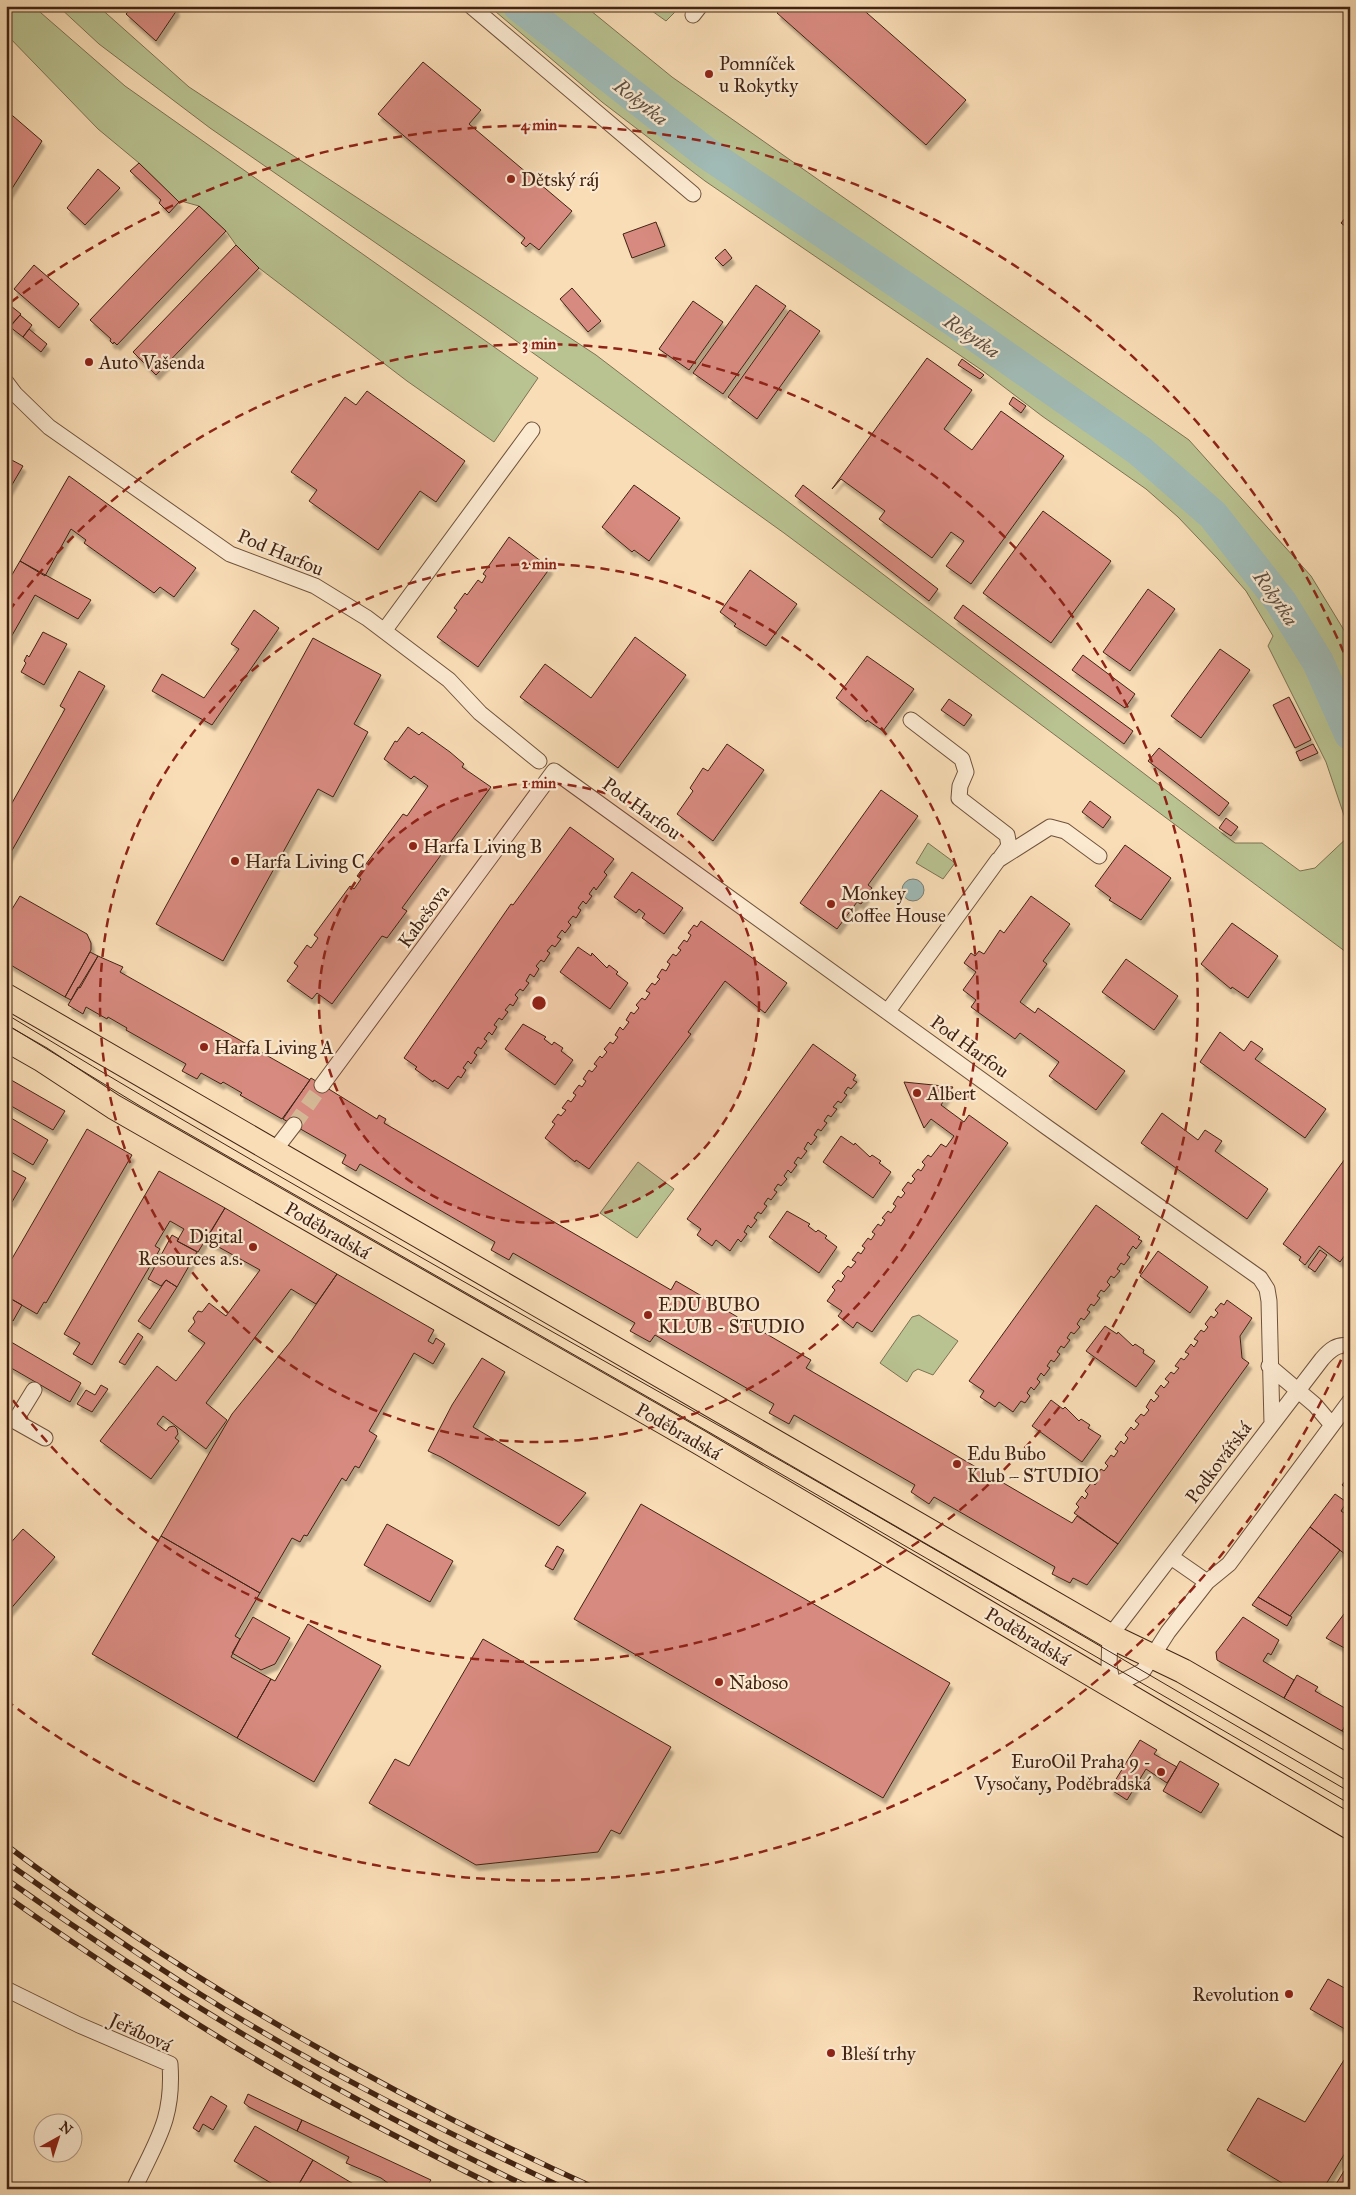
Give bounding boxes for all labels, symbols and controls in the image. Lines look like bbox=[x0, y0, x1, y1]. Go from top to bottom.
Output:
place label: Pomníček u Rokytky bbox=[719, 52, 799, 97]
marker: Pomníček u Rokytky bbox=[703, 68, 715, 80]
water label: Rokytka bbox=[608, 73, 673, 131]
text: 4 min bbox=[521, 116, 558, 135]
place label: Dětský ráj bbox=[521, 168, 599, 191]
marker: Dětský ráj bbox=[505, 173, 517, 185]
water label: Rokytka bbox=[939, 308, 1004, 363]
text: 3 min bbox=[522, 335, 557, 354]
place label: Auto Vašenda bbox=[98, 351, 206, 374]
marker: Auto Vašenda bbox=[83, 356, 95, 368]
street label: Pod Harfou bbox=[234, 524, 327, 581]
text: 2 min bbox=[521, 555, 558, 573]
water label: Rokytka bbox=[1248, 565, 1304, 630]
street label: Pod Harfou bbox=[598, 772, 685, 845]
text: 1 min bbox=[522, 774, 557, 792]
place label: Harfa Living B bbox=[423, 835, 542, 859]
marker: Harfa Living B bbox=[407, 840, 419, 852]
place label: Harfa Living C bbox=[245, 850, 365, 874]
marker: Harfa Living C bbox=[229, 855, 241, 867]
street label: Kabešova bbox=[393, 880, 455, 952]
place label: Monkey Coffee House bbox=[841, 882, 946, 927]
marker: Monkey Coffee House bbox=[825, 898, 837, 910]
centre of rings bbox=[530, 994, 548, 1012]
street label: Pod Harfou bbox=[926, 1010, 1013, 1083]
place label: Harfa Living A bbox=[214, 1036, 334, 1060]
marker: Harfa Living A bbox=[198, 1041, 210, 1053]
place label: Albert bbox=[926, 1082, 976, 1105]
marker: Albert bbox=[911, 1087, 923, 1099]
street label: Poděbradská bbox=[281, 1197, 376, 1265]
place label: Digital Resources a.s. bbox=[138, 1225, 244, 1270]
marker: Digital Resources a.s. bbox=[247, 1241, 259, 1253]
place label: EDU BUBO KLUB - STUDIO bbox=[658, 1293, 805, 1338]
marker: EDU BUBO KLUB - STUDIO bbox=[642, 1309, 654, 1321]
street label: Poděbradská bbox=[632, 1398, 727, 1466]
street label: Podkovářská bbox=[1180, 1416, 1257, 1507]
place label: Edu Bubo Klub – STUDIO bbox=[967, 1442, 1099, 1487]
marker: Edu Bubo Klub – STUDIO bbox=[951, 1458, 963, 1470]
street label: Poděbradská bbox=[981, 1602, 1075, 1671]
place label: Naboso bbox=[729, 1671, 789, 1694]
marker: Naboso bbox=[713, 1676, 725, 1688]
place label: EuroOil Praha 9 - Vysočany, Poděbradská bbox=[973, 1750, 1152, 1795]
marker: EuroOil Praha 9 - Vysočany, Poděbradská bbox=[1155, 1766, 1167, 1778]
place label: Revolution bbox=[1192, 1983, 1279, 2006]
marker: Revolution bbox=[1283, 1988, 1295, 2000]
street label: Jeřábová bbox=[104, 2007, 177, 2058]
place label: Bleší trhy bbox=[841, 2042, 917, 2065]
marker: Bleší trhy bbox=[825, 2047, 837, 2059]
north arrow bbox=[32, 2112, 82, 2162]
text: N bbox=[56, 2118, 76, 2139]

